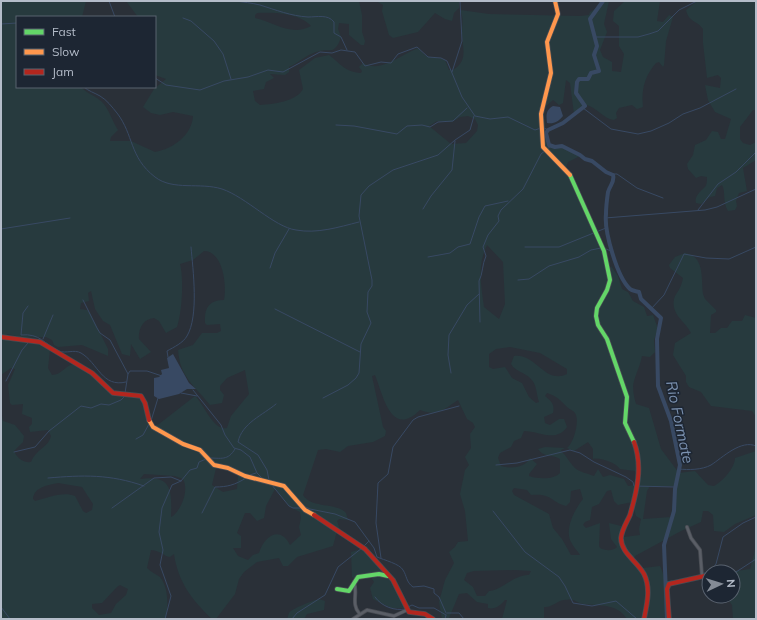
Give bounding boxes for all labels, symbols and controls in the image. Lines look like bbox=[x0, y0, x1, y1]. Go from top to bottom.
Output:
legend bbox=[16, 16, 156, 88]
text: Fast bbox=[52, 24, 76, 39]
text: Slow bbox=[52, 44, 80, 59]
text: Jam bbox=[52, 64, 74, 79]
water label: Rio Formate bbox=[662, 379, 698, 465]
north arrow bbox=[701, 564, 741, 604]
text: N bbox=[724, 579, 738, 588]

